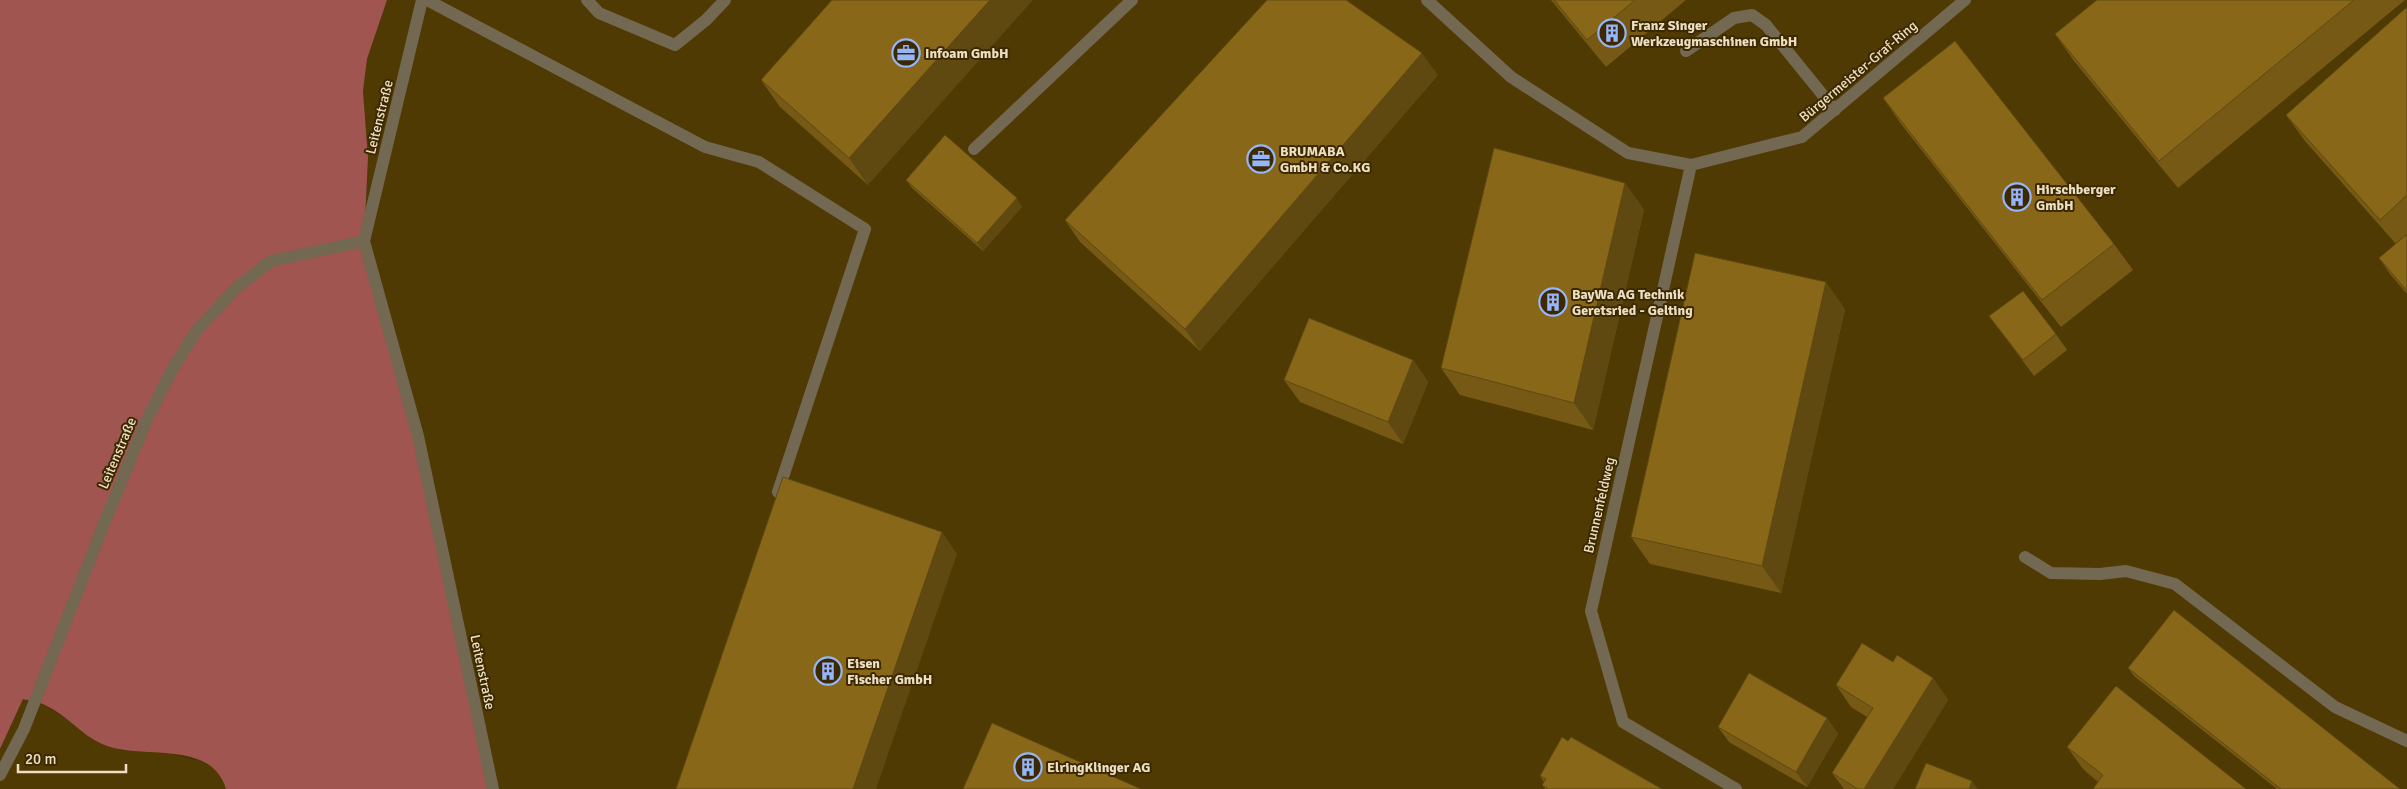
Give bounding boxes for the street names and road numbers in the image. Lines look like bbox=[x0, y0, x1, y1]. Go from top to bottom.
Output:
street label: Bürgermeister-Graf-Ring bbox=[1796, 17, 1921, 126]
street label: Leitenstraße bbox=[362, 78, 397, 156]
street label: Leitenstraße bbox=[95, 415, 140, 492]
street label: Brunnenfeldweg bbox=[1580, 455, 1619, 555]
street label: Leitenstraße bbox=[466, 633, 499, 711]

